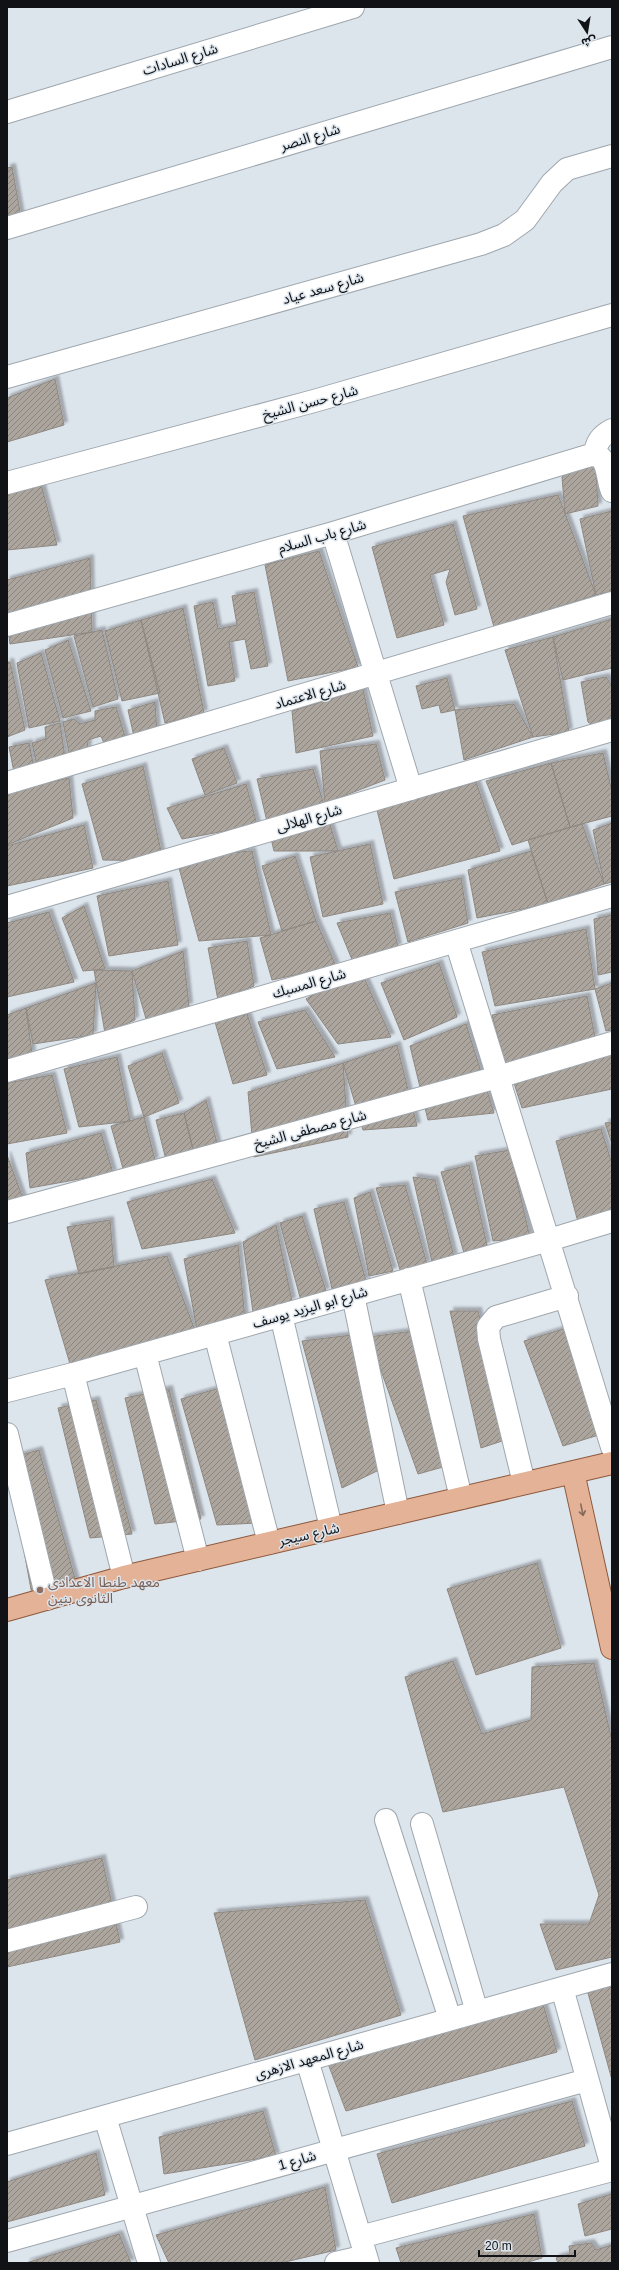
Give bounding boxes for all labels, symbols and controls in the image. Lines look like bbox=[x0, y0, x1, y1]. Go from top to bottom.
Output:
north arrow bbox=[567, 12, 607, 52]
text: ش bbox=[580, 33, 598, 49]
street label: شارع السادات bbox=[140, 40, 221, 81]
street label: شارع النصر bbox=[277, 120, 343, 157]
street label: شارع سعد عياد bbox=[281, 269, 366, 310]
street label: شارع حسن الشيخ bbox=[260, 382, 360, 425]
street label: شارع باب السلام bbox=[276, 516, 369, 559]
street label: شارع الاعتماد bbox=[272, 676, 349, 715]
street label: شارع الهلالى bbox=[274, 801, 345, 838]
street label: شارع المسبك bbox=[270, 965, 349, 1004]
street label: شارع مصطفى الشيخ bbox=[252, 1106, 369, 1155]
street label: شارع ابو اليزيد يوسف bbox=[251, 1283, 370, 1334]
one-way arrow bbox=[578, 1503, 586, 1516]
street label: شارع سيجر bbox=[276, 1519, 342, 1552]
place label: معهد طنطا الاعدادى الثانوى بنين bbox=[48, 1574, 160, 1607]
marker: معهد طنطا الاعدادى الثانوى بنين bbox=[35, 1585, 45, 1595]
street label: شارع المعهد الازهرى bbox=[253, 2036, 366, 2085]
street label: شارع 1 bbox=[276, 2147, 319, 2176]
scale bar bbox=[479, 2232, 575, 2258]
text: 20 m bbox=[485, 2239, 512, 2253]

